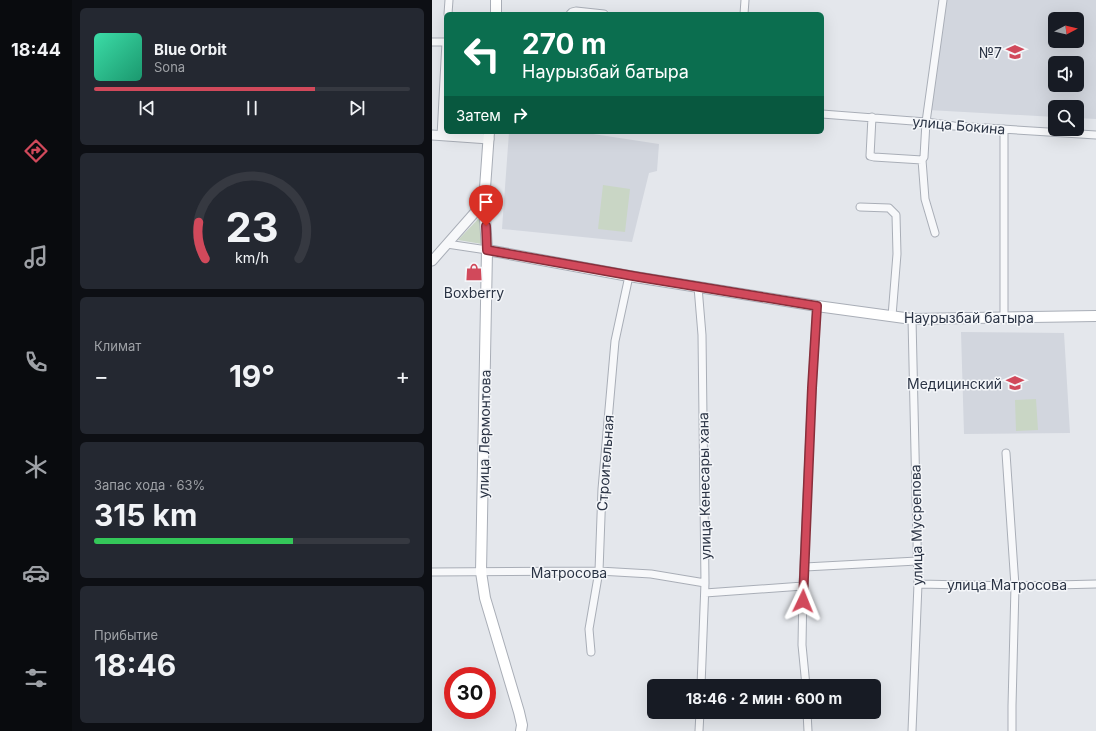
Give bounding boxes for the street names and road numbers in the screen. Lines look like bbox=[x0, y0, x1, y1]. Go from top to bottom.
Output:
street label: улица Бокина bbox=[912, 112, 1006, 138]
street label: Наурызбай батыра bbox=[904, 309, 1034, 326]
street label: улица Лермонтова bbox=[474, 369, 494, 499]
street label: улица Кенесары хана bbox=[694, 412, 714, 560]
street label: Строительная bbox=[593, 414, 617, 512]
street label: улица Мусрепова bbox=[906, 464, 926, 586]
street label: Матросова bbox=[531, 564, 607, 581]
street label: улица Матросова bbox=[947, 576, 1067, 593]

